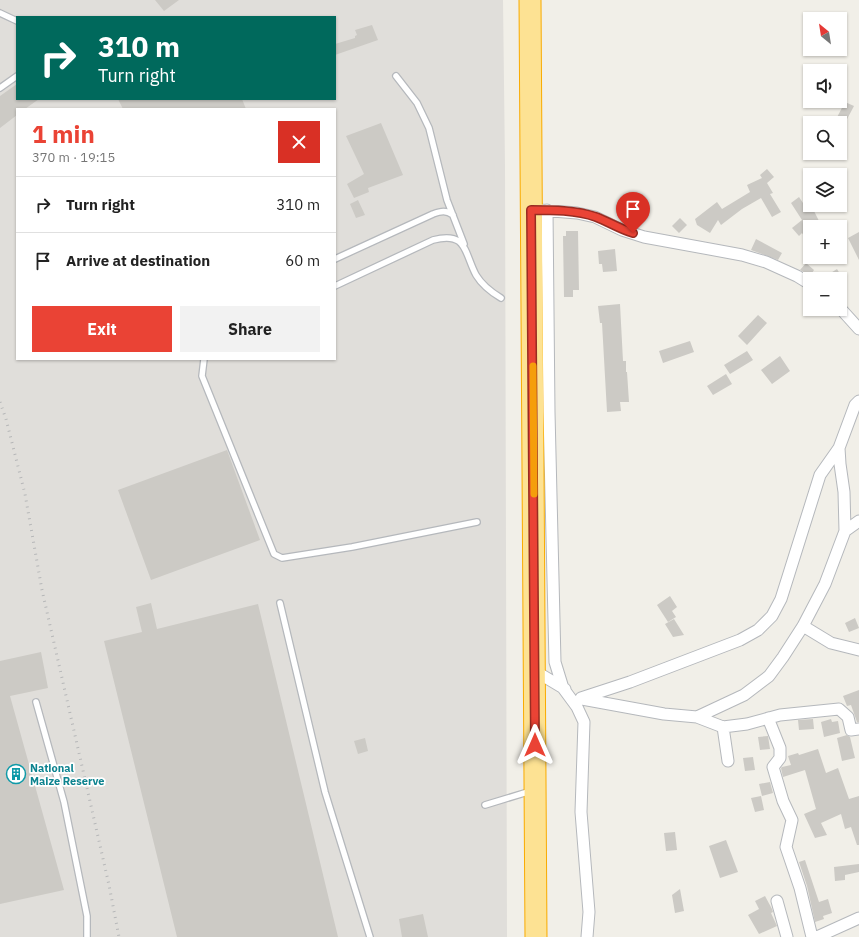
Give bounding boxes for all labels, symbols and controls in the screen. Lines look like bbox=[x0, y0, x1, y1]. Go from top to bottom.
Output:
north arrow bbox=[803, 12, 847, 56]
map controls bbox=[803, 12, 847, 316]
text: 310 m bbox=[98, 28, 180, 65]
icon: right bbox=[32, 32, 84, 84]
text: Turn right bbox=[98, 64, 176, 87]
button: sound bbox=[803, 64, 847, 108]
button: search bbox=[803, 116, 847, 160]
text: 1 min bbox=[32, 118, 95, 150]
button: close bbox=[278, 121, 320, 163]
text: 370 m · 19:15 bbox=[32, 149, 115, 166]
button: layers bbox=[803, 168, 847, 212]
pin bbox=[616, 192, 650, 233]
icon: right bbox=[32, 194, 54, 216]
text: Turn right bbox=[66, 195, 135, 214]
text: 310 m bbox=[276, 195, 320, 214]
icon: arrive bbox=[622, 198, 644, 220]
button: + bbox=[803, 220, 847, 264]
icon: arrive bbox=[32, 250, 54, 272]
text: Arrive at destination bbox=[66, 251, 210, 270]
text: 60 m bbox=[285, 251, 320, 270]
button: − bbox=[803, 272, 847, 316]
button: Exit bbox=[32, 306, 172, 352]
button: Share bbox=[180, 306, 320, 352]
position arrow bbox=[514, 724, 556, 766]
place label: National Maize Reserve bbox=[30, 761, 104, 788]
building icon: National Maize Reserve bbox=[5, 763, 27, 785]

